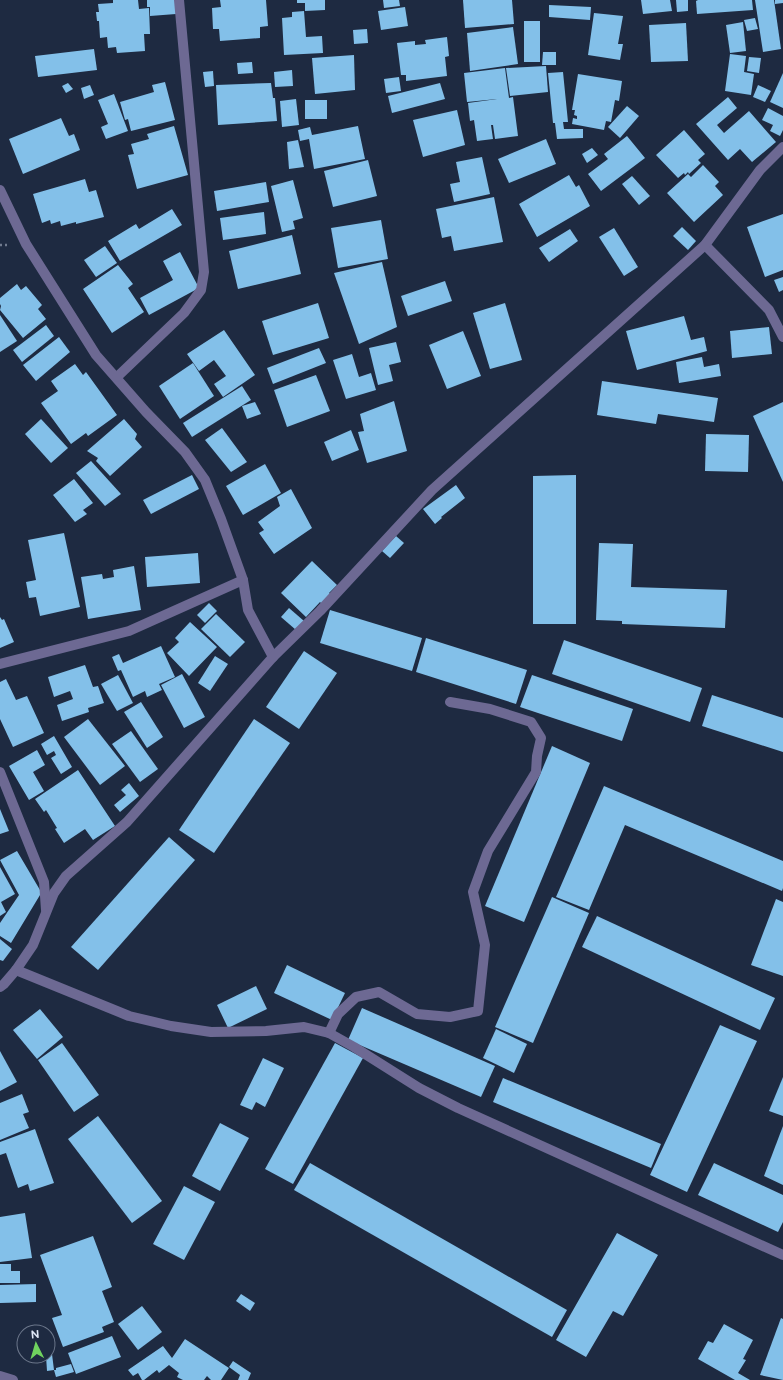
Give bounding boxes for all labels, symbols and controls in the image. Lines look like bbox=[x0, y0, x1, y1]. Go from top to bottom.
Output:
north arrow bbox=[16, 1324, 56, 1364]
text: N bbox=[30, 1328, 40, 1341]

